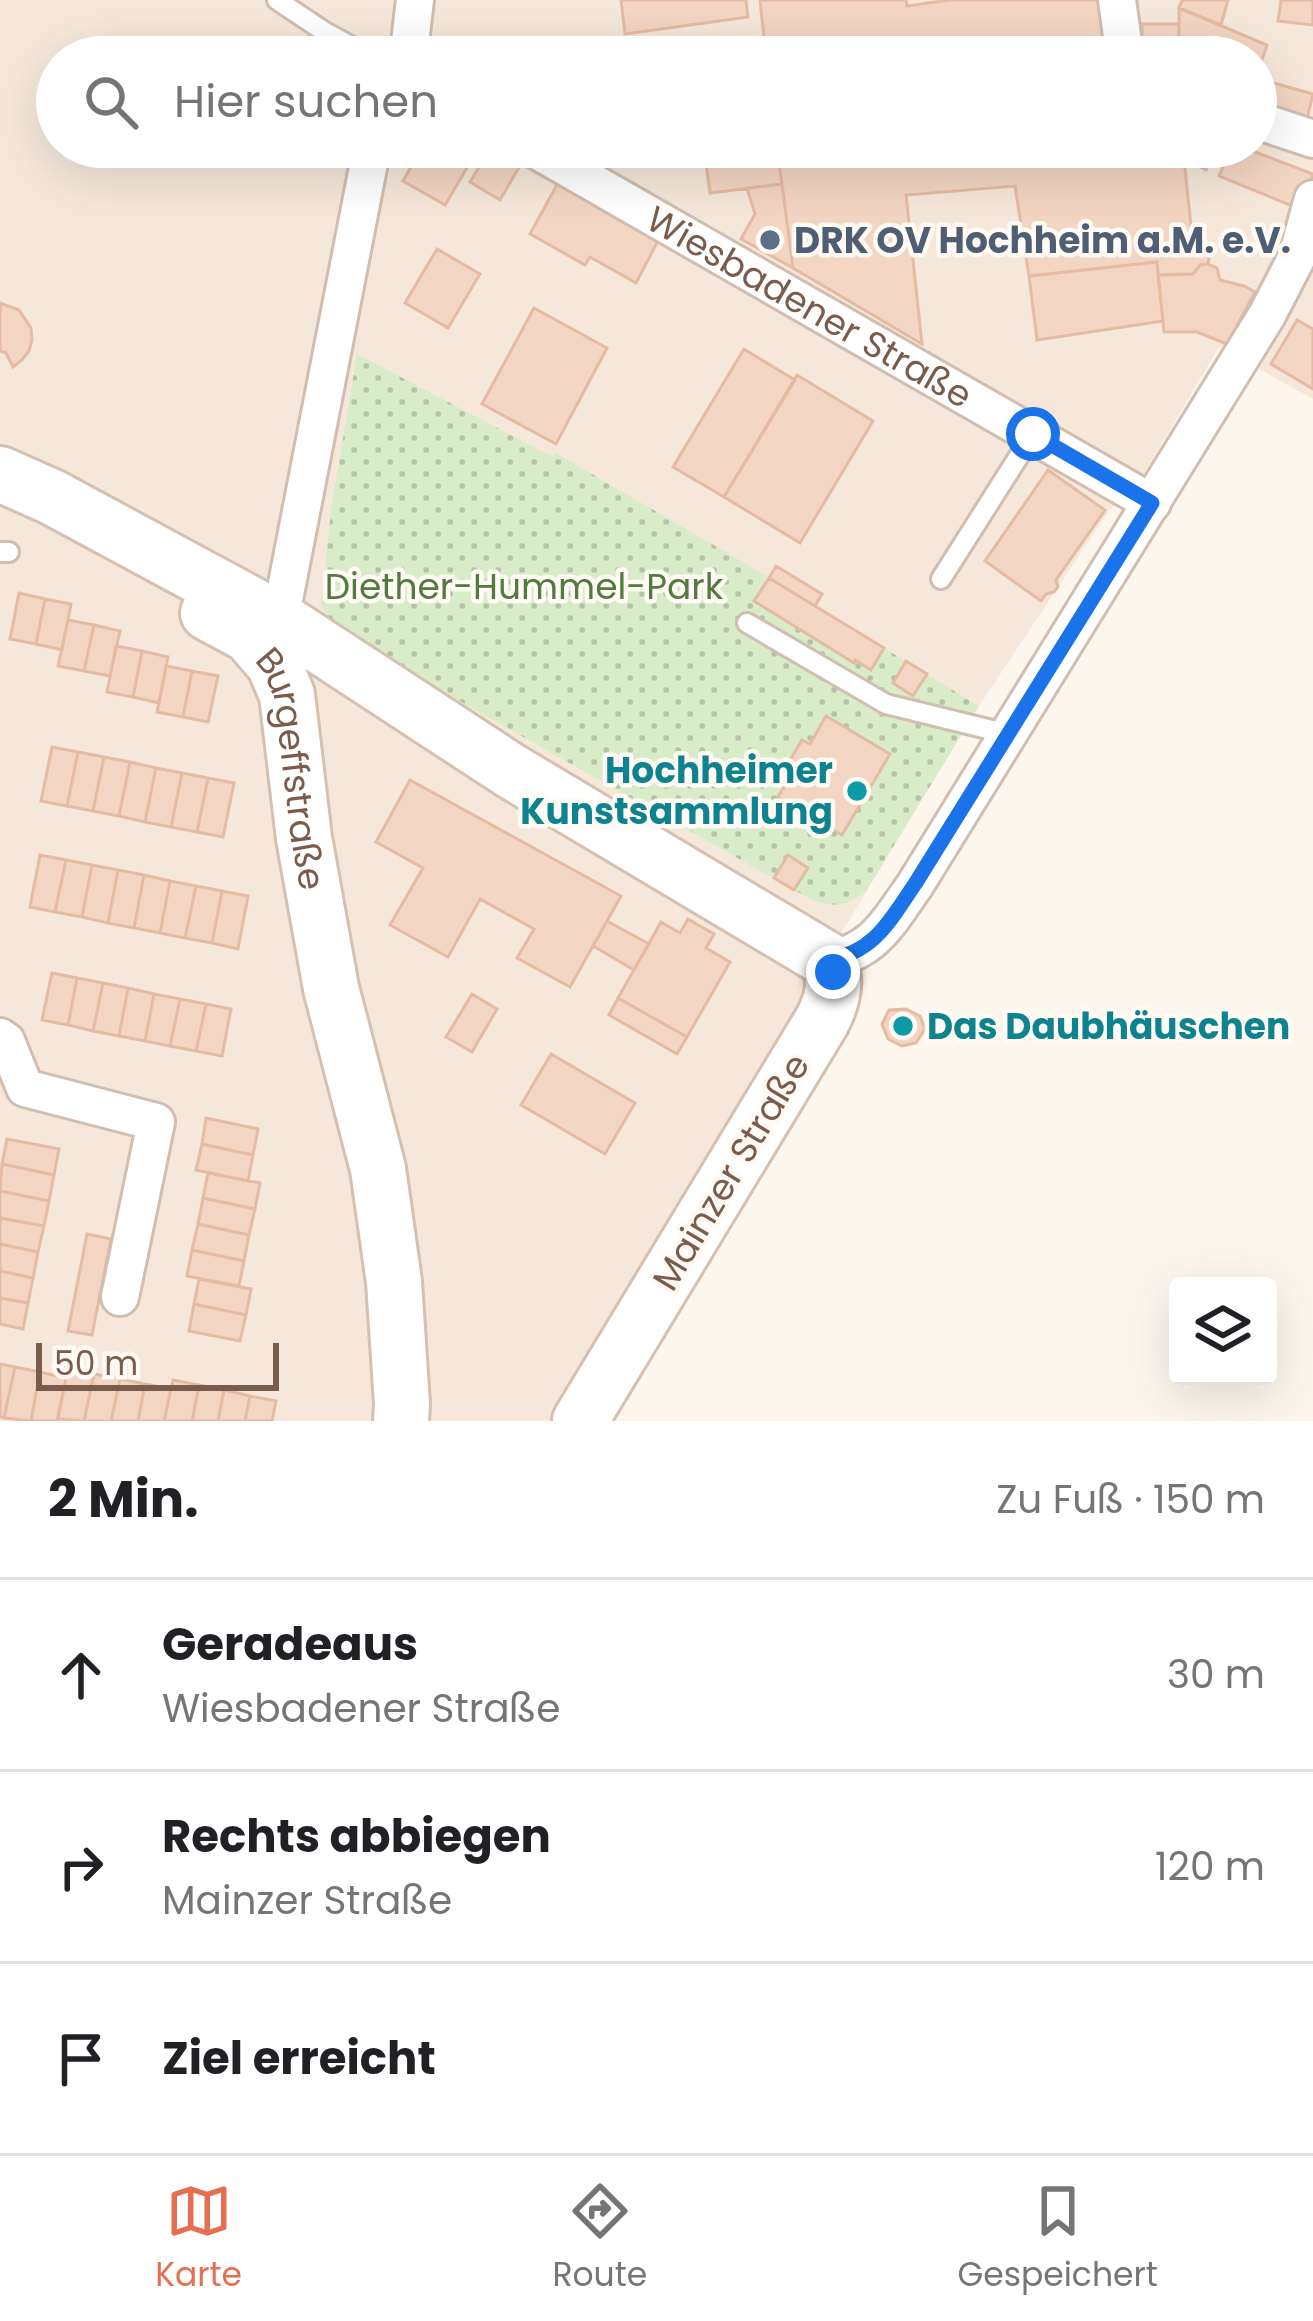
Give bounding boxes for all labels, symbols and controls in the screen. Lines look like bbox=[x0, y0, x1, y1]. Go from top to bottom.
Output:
search box bbox=[36, 36, 1277, 168]
icon: search bbox=[78, 69, 144, 135]
text: Hier suchen bbox=[174, 70, 438, 133]
street label: Wiesbadener Straße bbox=[637, 193, 982, 420]
place label: DRK OV Hochheim a.M. e.V. bbox=[794, 215, 1291, 266]
marker: DRK OV Hochheim a.M. e.V. bbox=[757, 227, 783, 253]
route start bbox=[1006, 407, 1060, 461]
park label: Diether-Hummel-Park bbox=[325, 561, 724, 612]
street label: Burgeffstraße bbox=[245, 636, 338, 894]
place label: Hochheimer Kunstsammlung bbox=[520, 745, 833, 837]
marker: Hochheimer Kunstsammlung bbox=[844, 778, 870, 804]
route end bbox=[806, 945, 860, 999]
place label: Das Daubhäuschen bbox=[927, 1001, 1290, 1052]
marker: Das Daubhäuschen bbox=[890, 1013, 916, 1039]
street label: Mainzer Straße bbox=[640, 1044, 822, 1300]
map controls bbox=[1169, 1277, 1277, 1385]
button: layers bbox=[1169, 1277, 1277, 1385]
scale bar bbox=[36, 1337, 279, 1390]
text: 50 m bbox=[54, 1340, 138, 1387]
text: 2 Min. bbox=[48, 1463, 199, 1535]
text: Zu Fuß · 150 m bbox=[996, 1472, 1265, 1527]
text: Geradeaus bbox=[162, 1613, 418, 1676]
icon: ahead bbox=[48, 1642, 114, 1708]
text: 30 m bbox=[1167, 1647, 1265, 1702]
text: Wiesbadener Straße bbox=[162, 1681, 560, 1736]
text: Rechts abbiegen bbox=[162, 1805, 551, 1868]
icon: right bbox=[48, 1834, 114, 1900]
text: 120 m bbox=[1155, 1839, 1265, 1894]
text: Mainzer Straße bbox=[162, 1873, 452, 1928]
icon: arrive bbox=[48, 2026, 114, 2092]
text: Ziel erreicht bbox=[162, 2027, 436, 2090]
tab: Karte bbox=[155, 2178, 242, 2300]
tab: Route bbox=[552, 2178, 647, 2300]
tab: Gespeichert bbox=[958, 2178, 1158, 2300]

